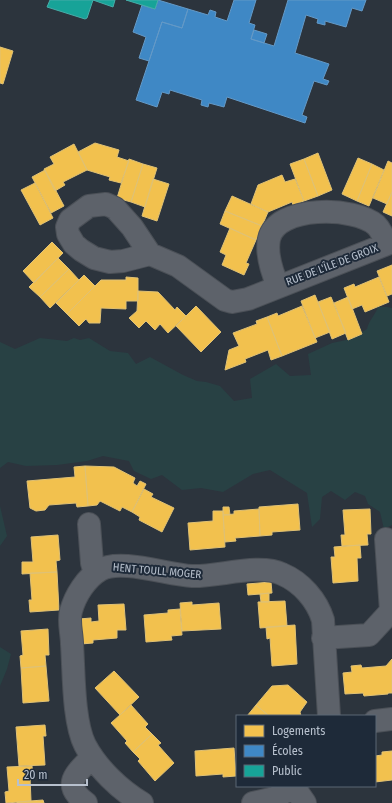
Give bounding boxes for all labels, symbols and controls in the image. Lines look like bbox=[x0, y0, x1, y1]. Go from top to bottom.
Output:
street label: RUE DE L'ÎLE DE GROIX bbox=[284, 241, 380, 288]
street label: HENT TOULL MOGER bbox=[112, 561, 202, 581]
legend bbox=[236, 715, 376, 787]
text: Logements bbox=[272, 724, 325, 738]
text: Écoles bbox=[272, 743, 303, 758]
scale bar bbox=[18, 761, 87, 787]
text: Public bbox=[272, 764, 302, 778]
text: 20 m bbox=[24, 768, 48, 782]

